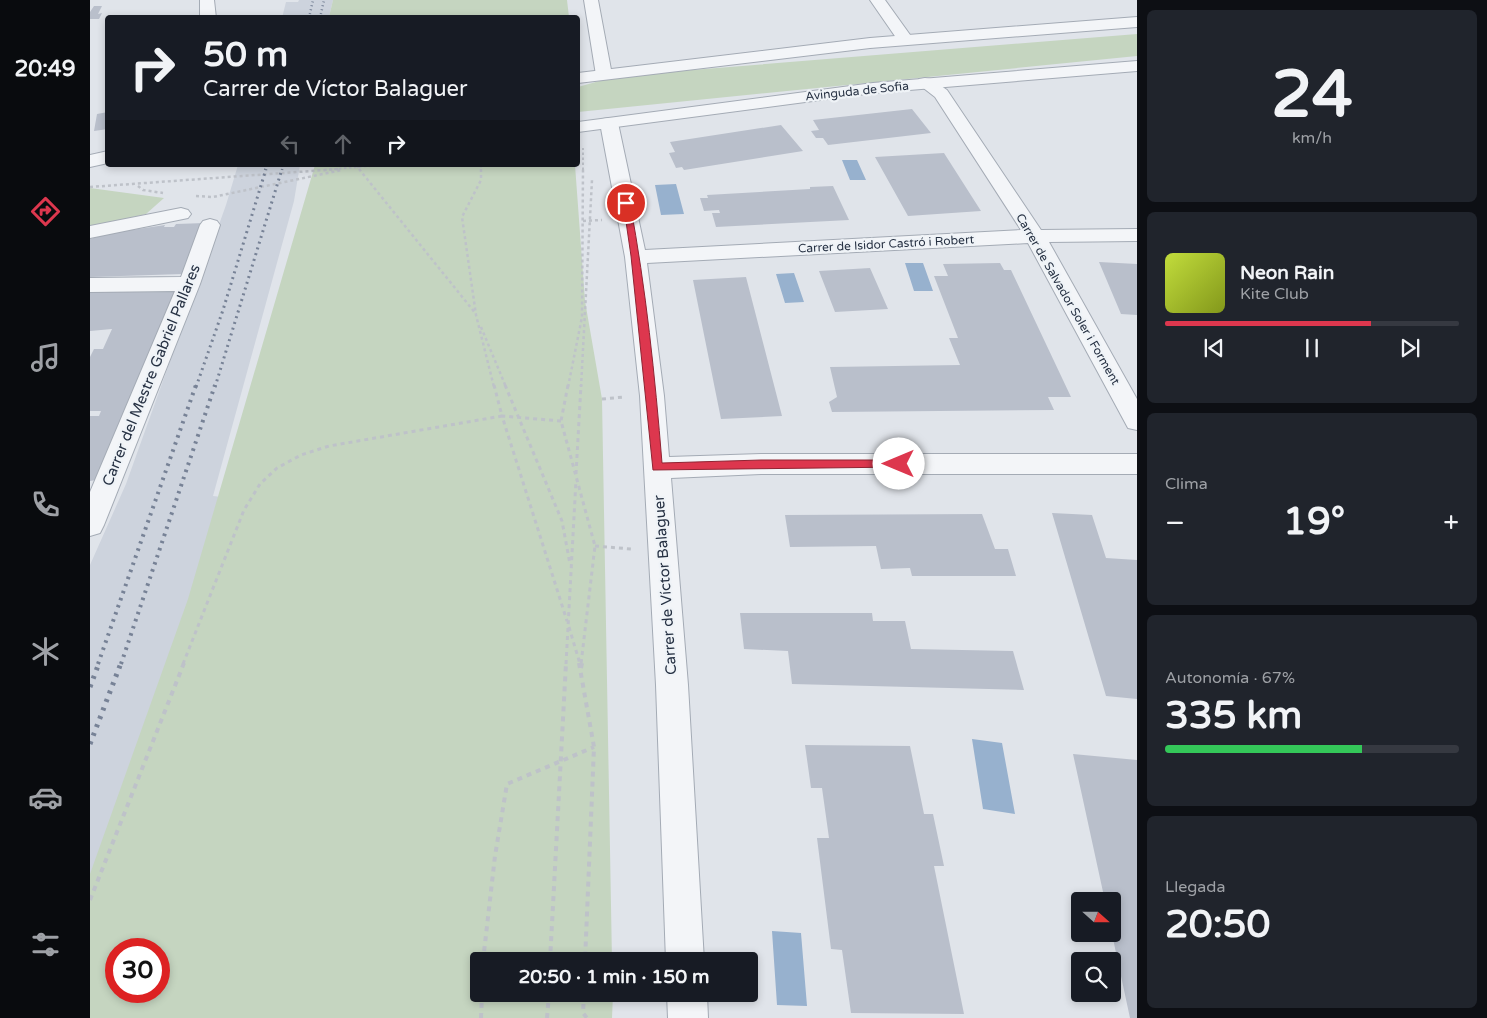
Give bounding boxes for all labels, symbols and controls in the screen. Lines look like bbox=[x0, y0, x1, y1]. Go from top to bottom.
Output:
text: 50 m bbox=[203, 34, 288, 76]
icon: right bbox=[120, 35, 185, 100]
text: 20:49 bbox=[15, 56, 75, 82]
text: 24 bbox=[1271, 56, 1353, 135]
text: Carrer de Víctor Balaguer bbox=[203, 76, 467, 102]
street label: Avinguda de Sofia bbox=[805, 79, 909, 103]
text: km/h bbox=[1292, 128, 1332, 148]
icon: left bbox=[276, 130, 304, 158]
icon: ahead bbox=[329, 130, 357, 158]
icon: right bbox=[382, 130, 410, 158]
pin bbox=[605, 182, 647, 224]
icon: arrive bbox=[612, 189, 640, 217]
icon: directions bbox=[28, 194, 63, 229]
street label: Carrer de Salvador Soler i Forment bbox=[1013, 211, 1123, 387]
street label: Carrer de Isidor Castró i Robert bbox=[798, 232, 975, 256]
street label: Carrer del Mestre Gabriel Pallares bbox=[98, 262, 204, 488]
text: Neon Rain bbox=[1240, 262, 1334, 284]
text: Kite Club bbox=[1240, 284, 1309, 304]
icon: previous bbox=[1200, 334, 1228, 362]
icon: pause bbox=[1298, 334, 1326, 362]
icon: next bbox=[1396, 334, 1424, 362]
icon: music bbox=[28, 340, 63, 375]
position arrow bbox=[872, 437, 924, 489]
text: Clima bbox=[1165, 474, 1208, 494]
icon: phone bbox=[28, 487, 63, 522]
street label: Carrer de Víctor Balaguer bbox=[650, 494, 680, 676]
text: 19° bbox=[1283, 499, 1345, 545]
text: − bbox=[1165, 506, 1185, 540]
text: + bbox=[1443, 506, 1459, 540]
icon: climate bbox=[28, 634, 63, 669]
text: Autonomía · 67% bbox=[1165, 668, 1295, 688]
text: 335 km bbox=[1165, 693, 1302, 739]
icon: car bbox=[28, 780, 63, 815]
text: Llegada bbox=[1165, 877, 1225, 897]
north arrow bbox=[1071, 892, 1121, 942]
map controls bbox=[1071, 892, 1121, 1002]
text: 20:50 bbox=[1165, 902, 1270, 948]
icon: filters bbox=[28, 927, 63, 962]
speed limit sign: 30 bbox=[105, 938, 170, 1003]
button: search bbox=[1071, 952, 1121, 1002]
text: 20:50 · 1 min · 150 m bbox=[518, 966, 710, 988]

